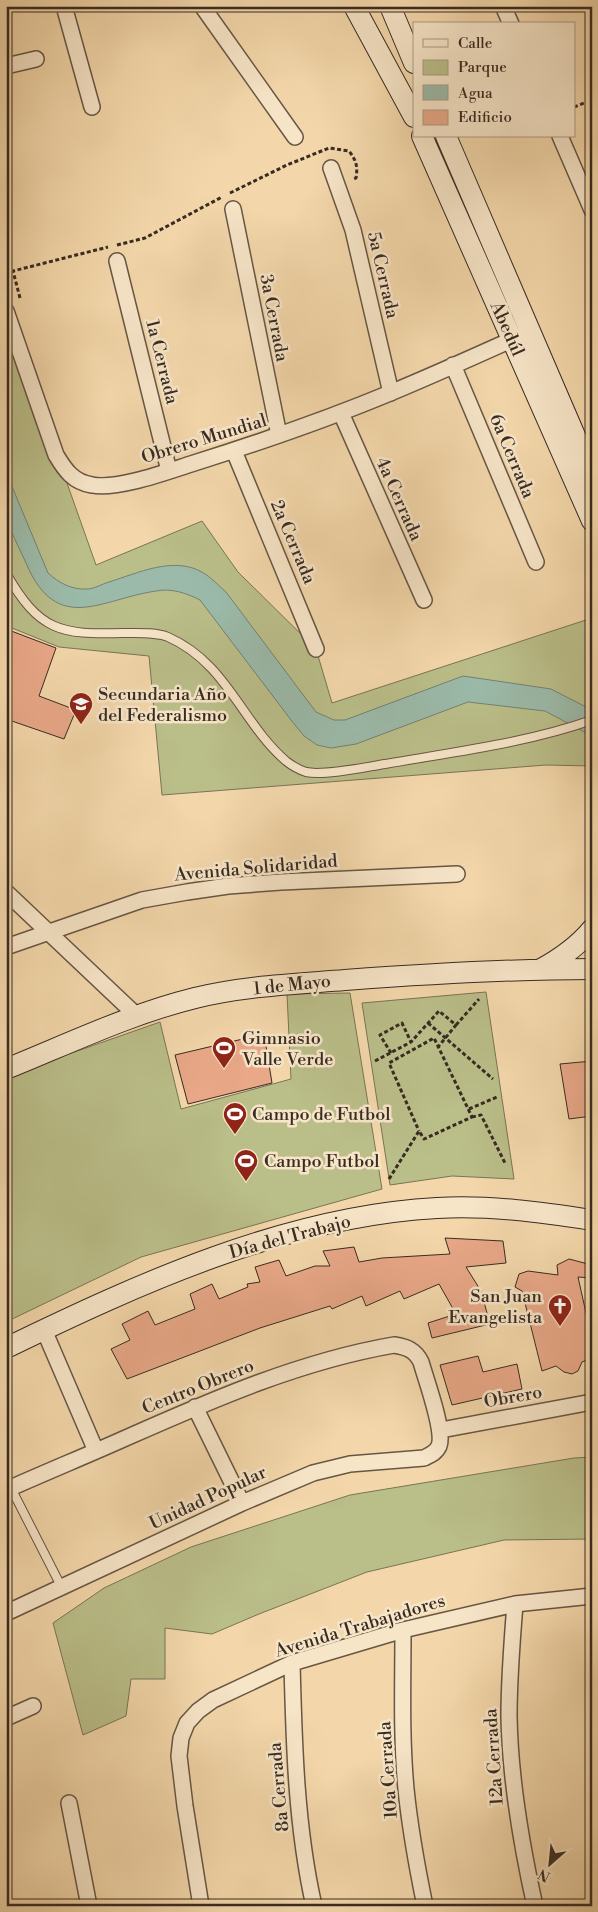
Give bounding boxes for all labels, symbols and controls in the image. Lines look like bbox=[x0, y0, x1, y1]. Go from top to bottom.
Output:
legend bbox=[413, 22, 576, 138]
text: Calle bbox=[458, 34, 492, 53]
text: Parque bbox=[458, 58, 507, 77]
text: Agua bbox=[457, 84, 493, 103]
text: Edificio bbox=[458, 108, 512, 127]
street label: 5a Cerrada bbox=[362, 229, 404, 322]
street label: 3a Cerrada bbox=[254, 272, 294, 364]
street label: Abedúl bbox=[484, 297, 529, 360]
street label: 1a Cerrada bbox=[140, 317, 184, 408]
street label: Obrero Mundial bbox=[139, 409, 270, 469]
street label: 6a Cerrada bbox=[484, 410, 540, 502]
street label: 4a Cerrada bbox=[370, 454, 428, 545]
street label: 2a Cerrada bbox=[265, 497, 321, 588]
place label: Secundaria Año del Federalismo bbox=[98, 683, 227, 727]
school or university icon: Secundaria Año del Federalismo bbox=[68, 691, 94, 725]
street label: Avenida Solidaridad bbox=[172, 849, 339, 887]
street label: 1 de Mayo bbox=[252, 969, 332, 1001]
place label: Gimnasio Valle Verde bbox=[241, 1027, 333, 1071]
sports icon: Gimnasio Valle Verde bbox=[211, 1035, 237, 1069]
sports icon: Campo de Futbol bbox=[222, 1101, 248, 1135]
place label: Campo de Futbol bbox=[252, 1103, 391, 1126]
sports icon: Campo Futbol bbox=[233, 1148, 259, 1182]
place label: Campo Futbol bbox=[264, 1150, 380, 1173]
street label: Día del Trabajo bbox=[227, 1210, 353, 1264]
place label: San Juan Evangelista bbox=[448, 1285, 543, 1329]
church icon: San Juan Evangelista bbox=[547, 1293, 573, 1327]
street label: Centro Obrero bbox=[139, 1354, 257, 1420]
street label: Obrero bbox=[482, 1381, 544, 1413]
street label: Unidad Popular bbox=[146, 1461, 271, 1535]
street label: Avenida Trabajadores bbox=[271, 1589, 448, 1663]
street label: 12a Cerrada bbox=[479, 1707, 509, 1806]
street label: 10a Cerrada bbox=[373, 1720, 403, 1820]
street label: 8a Cerrada bbox=[264, 1740, 294, 1833]
north arrow bbox=[526, 1840, 576, 1890]
text: N bbox=[536, 1864, 554, 1885]

